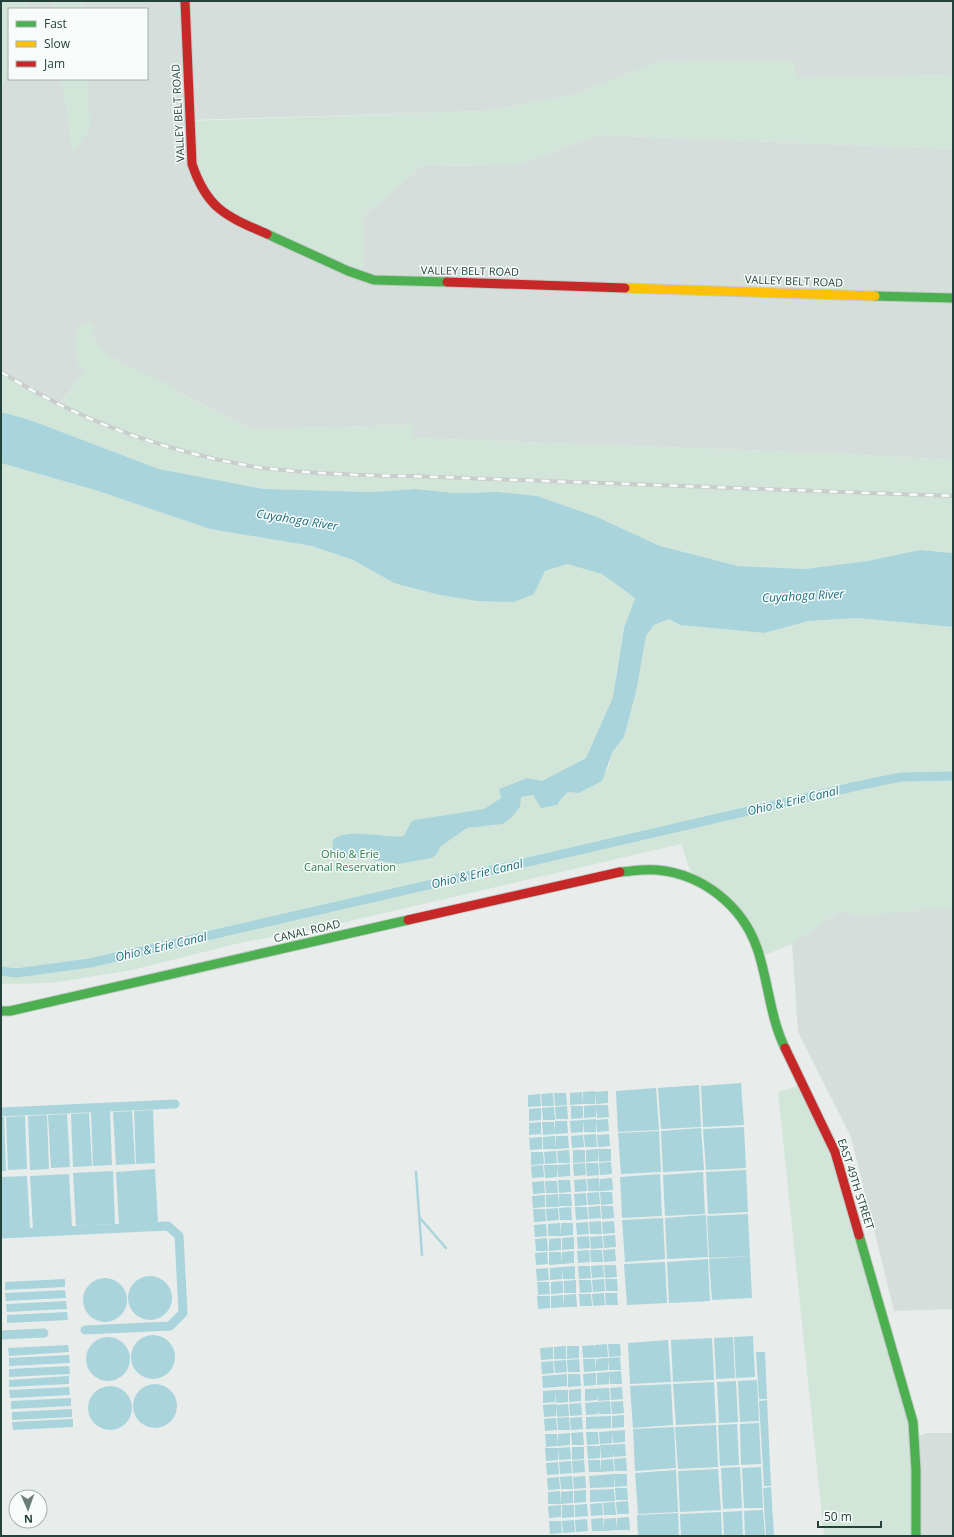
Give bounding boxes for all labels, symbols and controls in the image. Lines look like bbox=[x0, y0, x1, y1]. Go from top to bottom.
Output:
legend bbox=[8, 8, 148, 80]
text: Fast bbox=[44, 15, 67, 32]
text: Slow bbox=[44, 35, 71, 52]
text: Jam bbox=[43, 55, 65, 72]
street label: VALLEY BELT ROAD bbox=[167, 64, 188, 162]
street label: VALLEY BELT ROAD bbox=[421, 262, 519, 279]
street label: VALLEY BELT ROAD bbox=[745, 271, 843, 290]
water label: Cuyahoga River bbox=[255, 505, 340, 535]
water label: Cuyahoga River bbox=[761, 585, 846, 606]
water label: Ohio & Erie Canal bbox=[746, 782, 841, 819]
park label: Ohio & Erie Canal Reservation bbox=[304, 846, 396, 874]
water label: Ohio & Erie Canal bbox=[430, 855, 525, 892]
street label: CANAL ROAD bbox=[272, 916, 342, 945]
water label: Ohio & Erie Canal bbox=[114, 928, 209, 965]
street label: EAST 49TH STREET bbox=[835, 1136, 878, 1231]
north arrow bbox=[8, 1489, 48, 1529]
scale bar bbox=[818, 1503, 881, 1529]
text: 50 m bbox=[824, 1508, 852, 1525]
text: N bbox=[24, 1512, 33, 1527]

